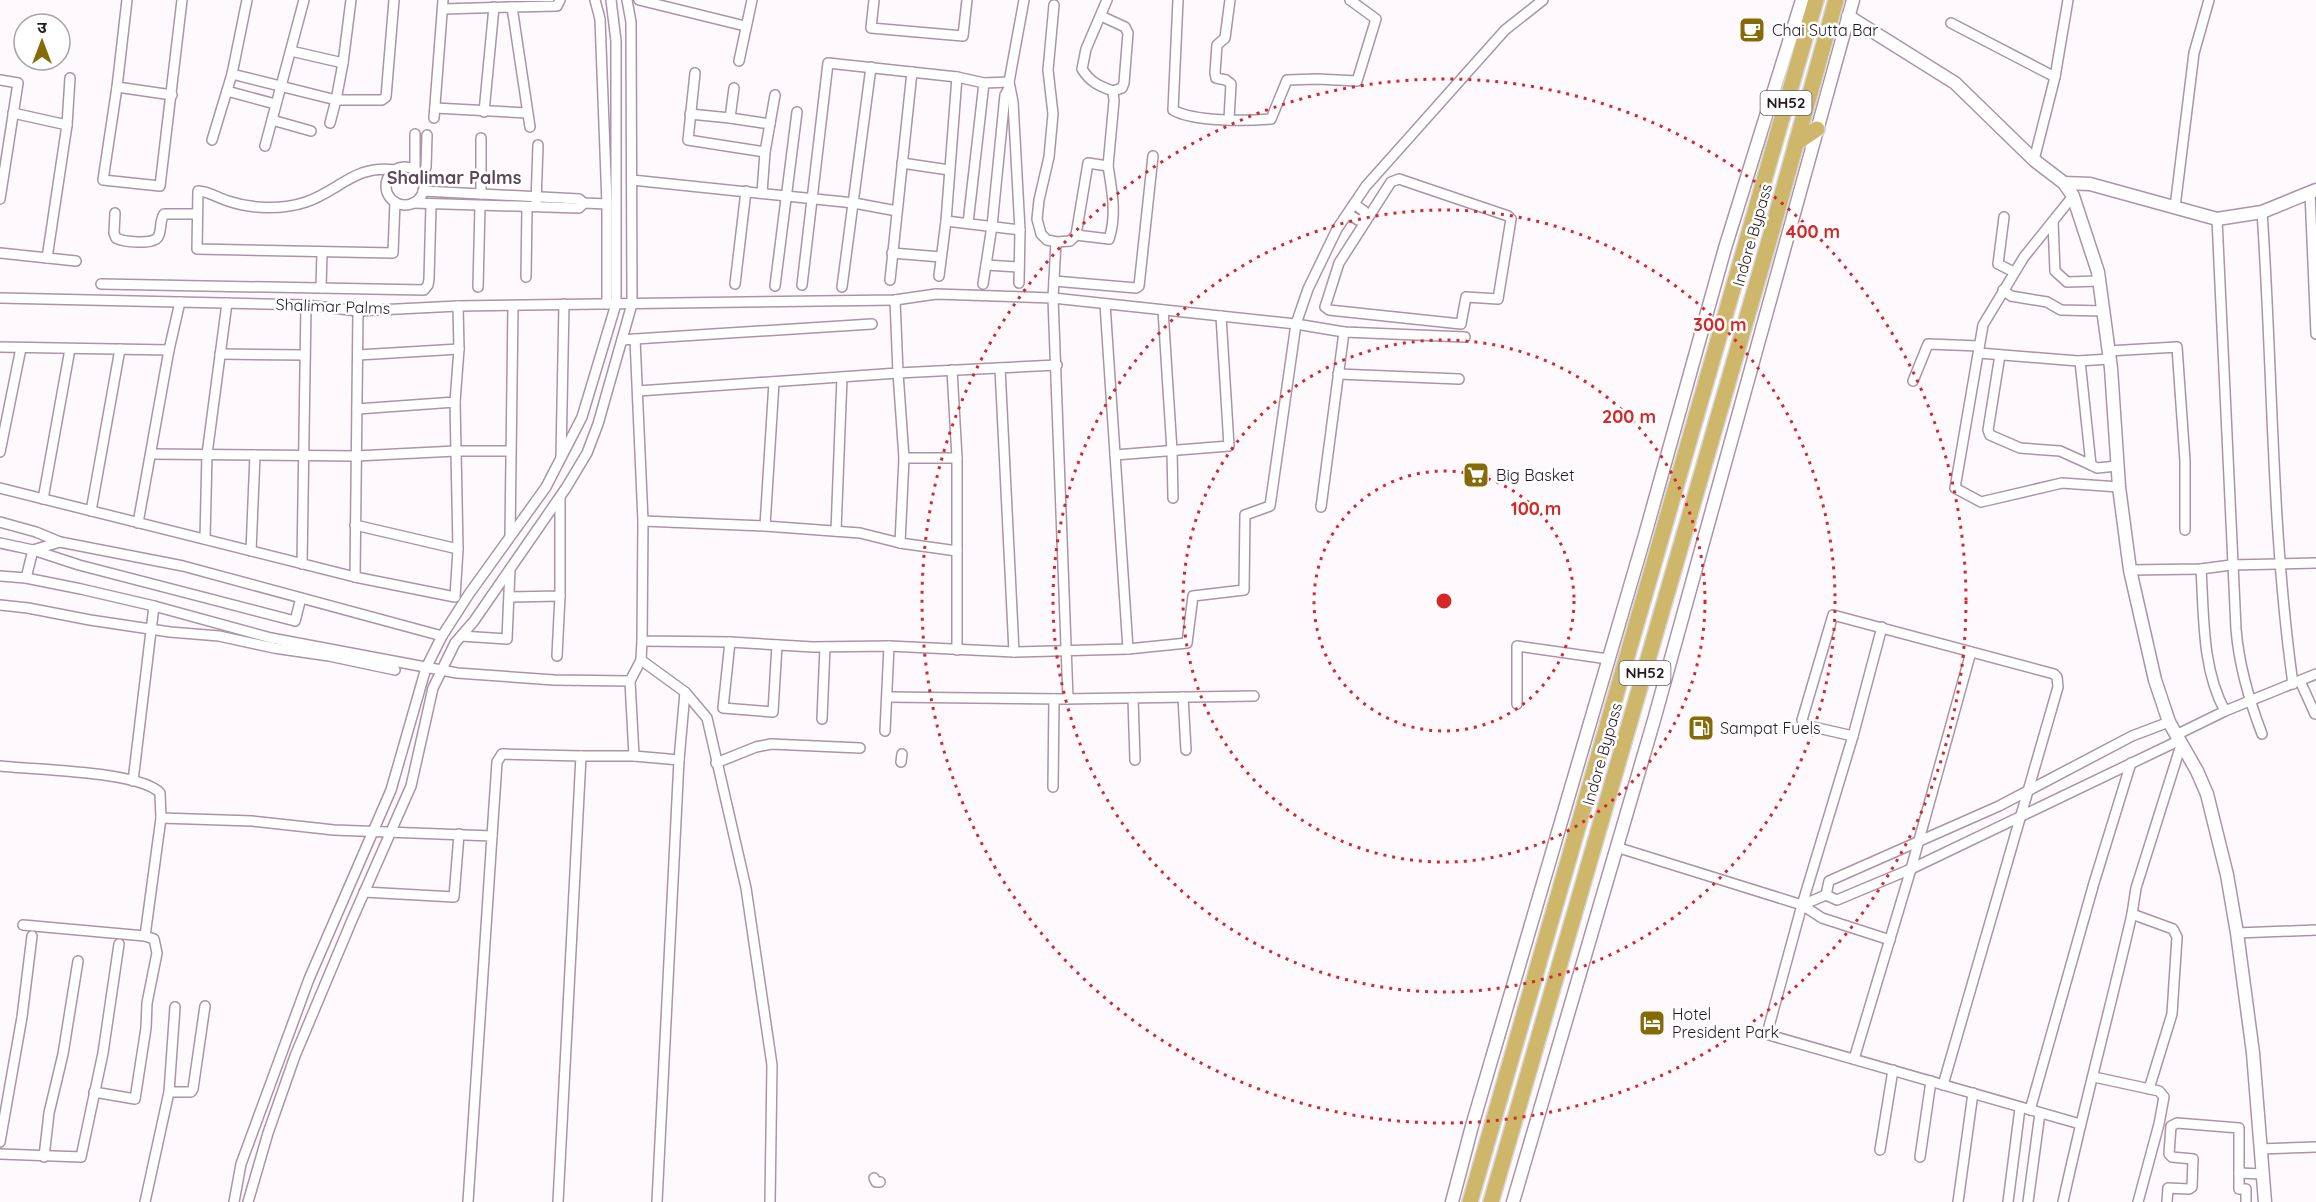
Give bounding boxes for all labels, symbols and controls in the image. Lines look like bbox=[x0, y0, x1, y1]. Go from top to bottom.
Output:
north arrow bbox=[12, 12, 72, 72]
cafe icon: Chai Sutta Bar bbox=[1737, 15, 1767, 45]
text: उ bbox=[37, 17, 47, 37]
place label: Chai Sutta Bar bbox=[1772, 20, 1878, 40]
road number: NH52 bbox=[1760, 91, 1812, 115]
district label: Shalimar Palms bbox=[387, 166, 522, 189]
street label: Indore Bypass bbox=[1728, 181, 1776, 289]
text: 400 m bbox=[1786, 220, 1840, 243]
street label: Shalimar Palms bbox=[275, 294, 391, 318]
text: 300 m bbox=[1693, 313, 1747, 336]
text: 200 m bbox=[1602, 405, 1656, 428]
supermarket icon: Big Basket bbox=[1461, 460, 1491, 490]
place label: Big Basket bbox=[1496, 465, 1574, 485]
text: 100 m bbox=[1511, 497, 1561, 520]
centre of rings bbox=[1434, 591, 1454, 611]
road number: NH52 bbox=[1620, 661, 1670, 685]
street label: Indore Bypass bbox=[1578, 700, 1626, 808]
fuel station icon: Sampat Fuels bbox=[1686, 713, 1716, 743]
place label: Sampat Fuels bbox=[1720, 718, 1821, 738]
place label: Hotel President Park bbox=[1672, 1004, 1779, 1042]
hotel icon: Hotel President Park bbox=[1637, 1008, 1667, 1038]

